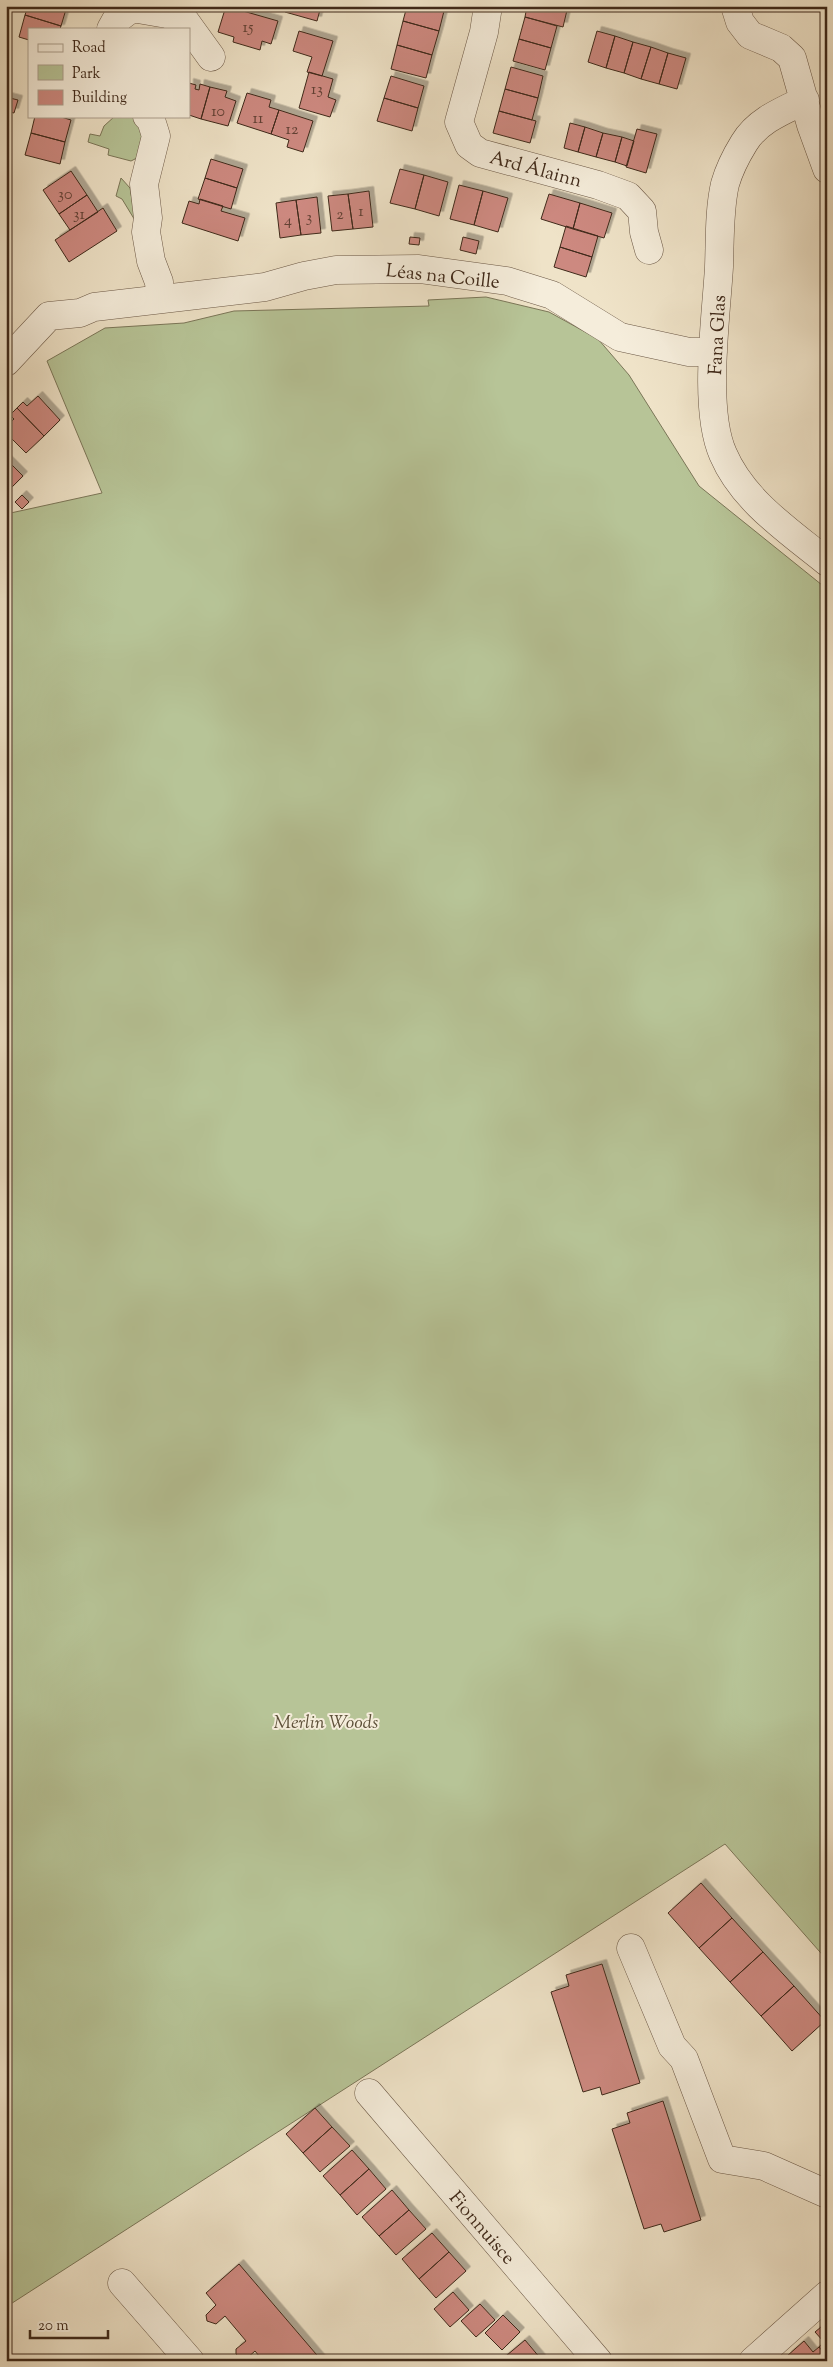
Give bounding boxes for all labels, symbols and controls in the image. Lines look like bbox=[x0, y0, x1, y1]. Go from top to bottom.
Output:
house number: 15 bbox=[243, 17, 254, 40]
legend bbox=[28, 28, 190, 118]
text: Road bbox=[72, 38, 106, 59]
text: Park bbox=[72, 64, 101, 85]
house number: 13 bbox=[311, 79, 323, 102]
text: Building bbox=[72, 88, 127, 109]
house number: 10 bbox=[211, 101, 225, 124]
house number: 11 bbox=[253, 108, 264, 131]
house number: 12 bbox=[286, 119, 299, 142]
street label: Ard Álainn bbox=[486, 145, 584, 196]
house number: 30 bbox=[58, 184, 72, 207]
house number: 1 bbox=[358, 201, 364, 224]
house number: 31 bbox=[73, 204, 86, 227]
house number: 2 bbox=[336, 204, 344, 227]
house number: 3 bbox=[306, 207, 312, 230]
house number: 4 bbox=[284, 210, 292, 233]
street label: Léas na Coille bbox=[384, 258, 501, 297]
street label: Fana Glas bbox=[703, 294, 734, 376]
park label: Merlin Woods bbox=[274, 1710, 378, 1737]
street label: Fionnuisce bbox=[442, 2186, 521, 2271]
scale bar bbox=[30, 2307, 108, 2339]
text: 20 m bbox=[38, 2316, 69, 2337]

